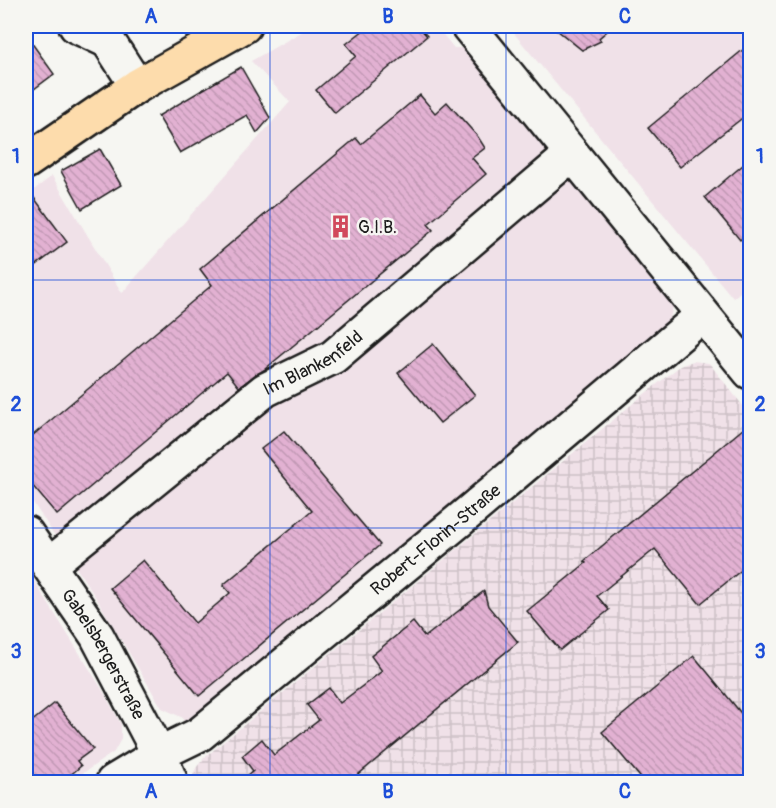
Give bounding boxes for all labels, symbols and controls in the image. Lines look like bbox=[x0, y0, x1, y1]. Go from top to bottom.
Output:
text: A bbox=[145, 4, 158, 29]
text: B bbox=[382, 4, 394, 29]
text: C bbox=[619, 4, 631, 29]
text: 1 bbox=[12, 144, 20, 169]
text: 1 bbox=[756, 144, 764, 169]
building icon: G.I.B. bbox=[327, 214, 353, 240]
place label: G.I.B. bbox=[358, 216, 397, 239]
street label: Im Blankenfeld bbox=[259, 326, 368, 401]
text: 2 bbox=[10, 392, 22, 417]
text: 2 bbox=[754, 392, 766, 417]
street label: Robert-Florin-Straße bbox=[366, 479, 506, 601]
street label: Gabelsbergerstraße bbox=[56, 585, 150, 724]
text: 3 bbox=[10, 639, 22, 664]
text: 3 bbox=[754, 639, 766, 664]
text: A bbox=[145, 779, 158, 804]
text: B bbox=[382, 779, 394, 804]
text: C bbox=[619, 779, 631, 804]

